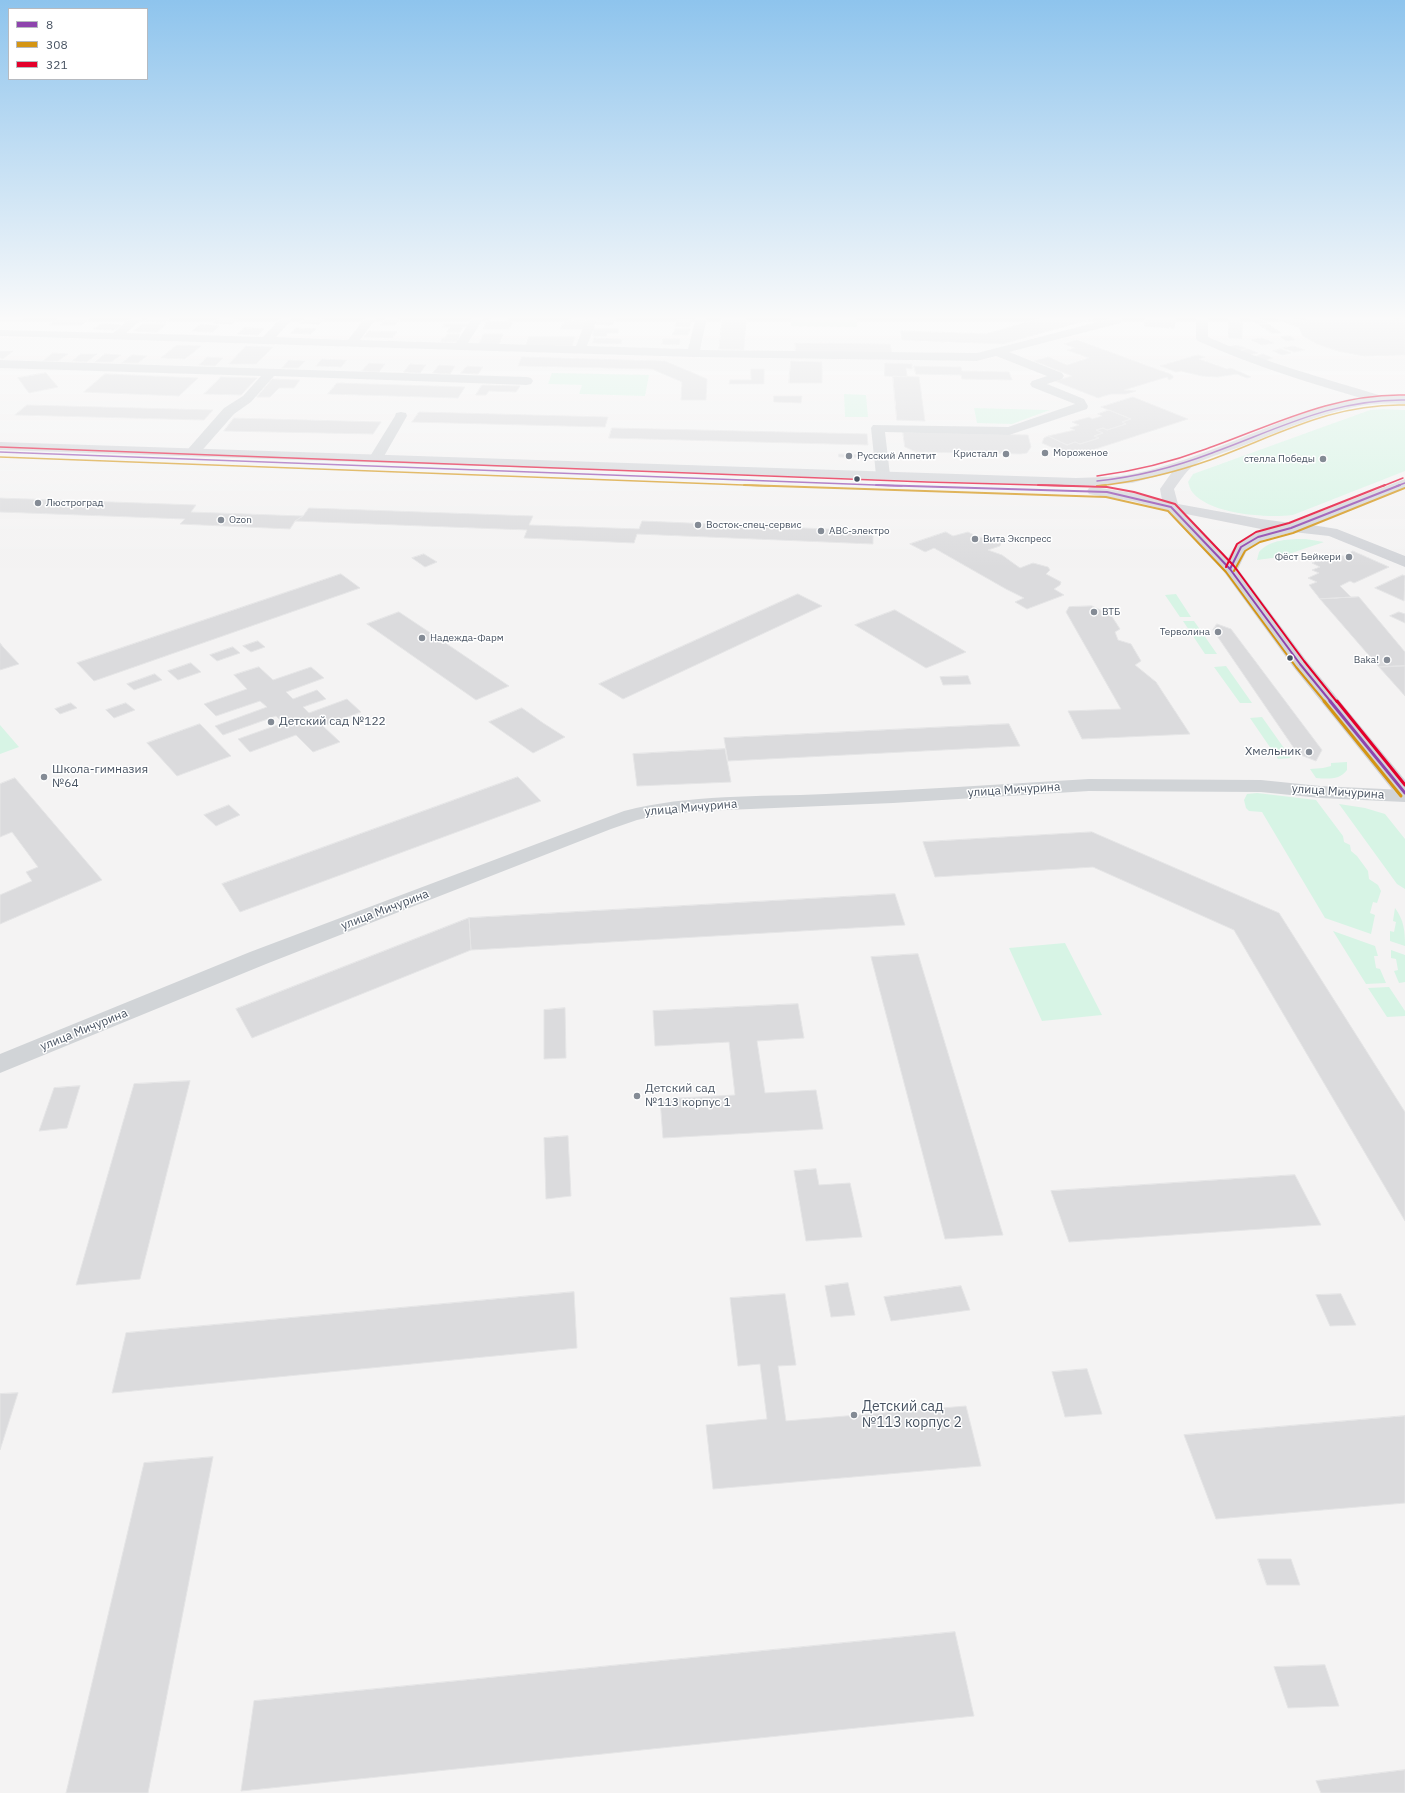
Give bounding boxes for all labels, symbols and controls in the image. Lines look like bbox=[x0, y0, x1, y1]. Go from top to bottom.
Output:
legend bbox=[8, 8, 148, 80]
text: 8 bbox=[46, 17, 53, 32]
text: 308 bbox=[46, 37, 68, 52]
text: 321 bbox=[46, 57, 68, 72]
place label: Мороженое bbox=[1053, 447, 1108, 459]
place label: Кристалл bbox=[953, 448, 998, 460]
marker: Мороженое bbox=[1040, 448, 1050, 458]
marker: Кристалл bbox=[1001, 449, 1011, 459]
place label: Русский Аппетит bbox=[857, 450, 936, 462]
marker: Русский Аппетит bbox=[844, 451, 854, 461]
place label: стелла Победы bbox=[1244, 453, 1315, 465]
marker: стелла Победы bbox=[1318, 454, 1328, 464]
unlabelled marker bbox=[852, 474, 862, 484]
place label: Люстроград bbox=[46, 497, 104, 509]
marker: Люстроград bbox=[33, 498, 43, 508]
place label: Ozon bbox=[229, 514, 252, 526]
marker: Ozon bbox=[216, 515, 226, 525]
place label: Восток-спец-сервис bbox=[706, 519, 801, 531]
marker: Восток-спец-сервис bbox=[693, 520, 703, 530]
place label: АВС-электро bbox=[829, 525, 890, 537]
marker: АВС-электро bbox=[816, 526, 826, 536]
place label: Вита Экспресс bbox=[983, 533, 1051, 545]
marker: Вита Экспресс bbox=[970, 534, 980, 544]
place label: Фёст Бейкери bbox=[1275, 551, 1341, 563]
marker: Фёст Бейкери bbox=[1344, 552, 1354, 562]
place label: ВТБ bbox=[1102, 606, 1120, 618]
marker: ВТБ bbox=[1089, 607, 1099, 617]
place label: Терволина bbox=[1160, 626, 1210, 638]
marker: Терволина bbox=[1213, 627, 1223, 637]
place label: Надежда-Фарм bbox=[430, 632, 504, 644]
marker: Надежда-Фарм bbox=[417, 633, 427, 643]
unlabelled marker bbox=[1285, 653, 1295, 663]
place label: Baka! bbox=[1354, 654, 1379, 666]
marker: Baka! bbox=[1382, 655, 1392, 665]
place label: Детский сад №122 bbox=[279, 715, 386, 729]
marker: Детский сад №122 bbox=[266, 717, 276, 727]
place label: Хмельник bbox=[1245, 745, 1301, 759]
marker: Хмельник bbox=[1304, 747, 1314, 757]
place label: Школа-гимназия №64 bbox=[52, 763, 148, 791]
marker: Школа-гимназия №64 bbox=[39, 772, 49, 782]
street label: улица Мичурина bbox=[967, 780, 1061, 800]
street label: улица Мичурина bbox=[1291, 782, 1385, 802]
street label: улица Мичурина bbox=[644, 797, 738, 819]
street label: улица Мичурина bbox=[339, 887, 431, 933]
street label: улица Мичурина bbox=[38, 1006, 130, 1054]
place label: Детский сад №113 корпус 1 bbox=[645, 1082, 731, 1110]
marker: Детский сад №113 корпус 1 bbox=[632, 1091, 642, 1101]
place label: Детский сад №113 корпус 2 bbox=[862, 1399, 962, 1432]
marker: Детский сад №113 корпус 2 bbox=[849, 1410, 859, 1420]

